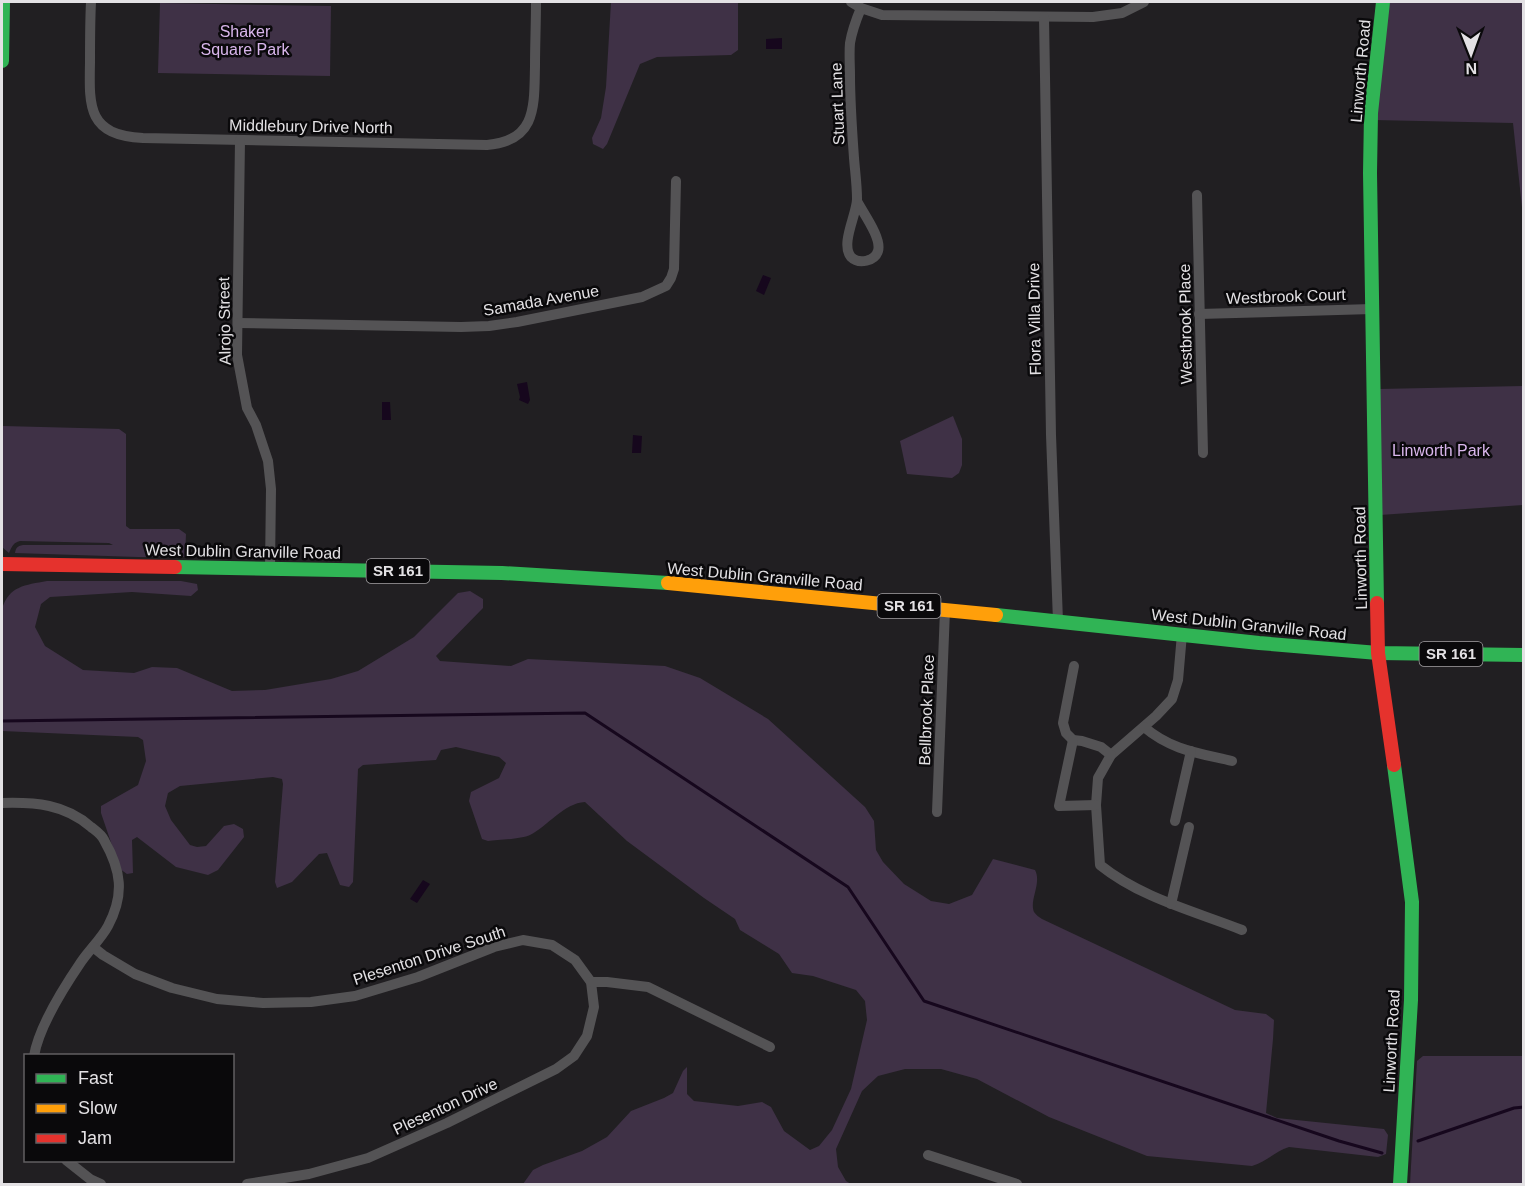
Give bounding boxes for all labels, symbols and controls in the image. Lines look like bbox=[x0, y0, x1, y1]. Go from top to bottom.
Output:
street label: Linworth Road bbox=[1348, 19, 1373, 123]
park label: Shaker Square Park bbox=[201, 23, 290, 58]
north arrow bbox=[1441, 24, 1501, 84]
text: N bbox=[1465, 60, 1477, 77]
street label: Stuart Lane bbox=[828, 62, 847, 146]
street label: Middlebury Drive North bbox=[229, 117, 393, 136]
street label: Flora Villa Drive bbox=[1025, 262, 1044, 375]
street label: Westbrook Place bbox=[1176, 263, 1195, 384]
street label: Alrojo Street bbox=[215, 276, 234, 365]
street label: Samada Avenue bbox=[482, 282, 600, 319]
street label: Westbrook Court bbox=[1226, 286, 1347, 307]
park label: Linworth Park bbox=[1392, 442, 1491, 459]
street label: Linworth Road bbox=[1351, 506, 1370, 610]
street label: West Dublin Granville Road bbox=[145, 541, 341, 562]
road number: SR 161 bbox=[366, 559, 430, 583]
street label: West Dublin Granville Road bbox=[666, 559, 863, 594]
road number: SR 161 bbox=[878, 594, 940, 618]
street label: West Dublin Granville Road bbox=[1150, 606, 1347, 643]
road number: SR 161 bbox=[1420, 642, 1482, 666]
street label: Bellbrook Place bbox=[916, 654, 937, 766]
street label: Plesenton Drive South bbox=[351, 923, 507, 988]
street label: Linworth Road bbox=[1380, 989, 1403, 1093]
legend bbox=[24, 1054, 234, 1162]
text: Fast bbox=[78, 1068, 113, 1088]
street label: Plesenton Drive bbox=[390, 1075, 500, 1138]
text: Slow bbox=[78, 1098, 118, 1118]
text: Jam bbox=[78, 1128, 112, 1148]

